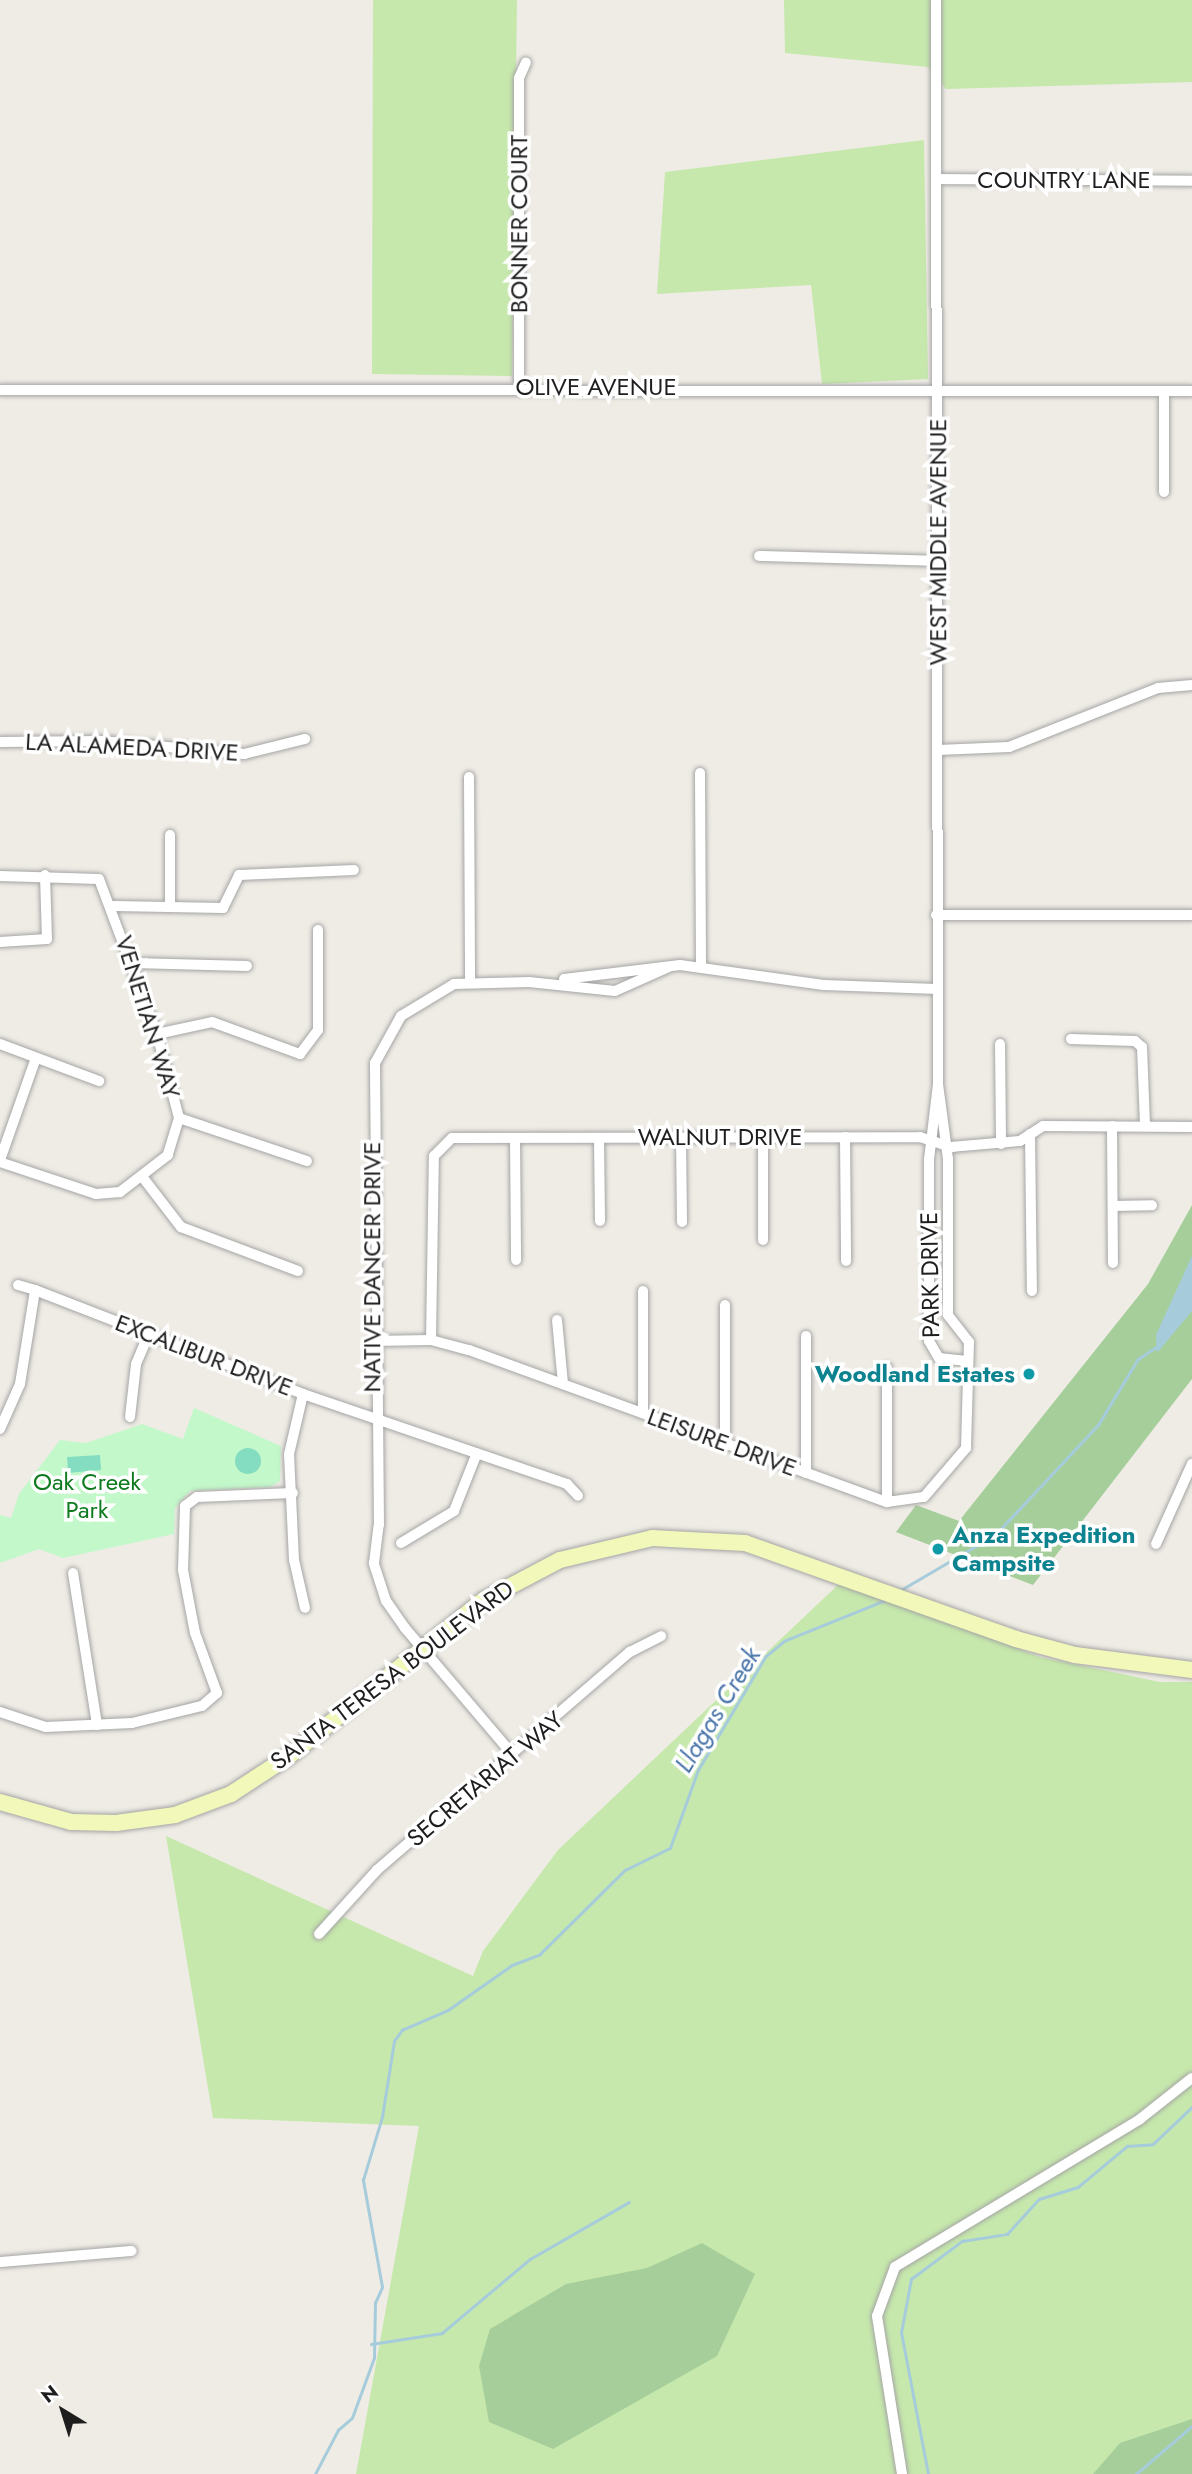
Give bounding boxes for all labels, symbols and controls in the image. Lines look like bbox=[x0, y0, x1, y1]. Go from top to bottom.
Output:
street label: BONNER COURT bbox=[505, 135, 533, 313]
street label: COUNTRY LANE bbox=[977, 166, 1151, 194]
street label: OLIVE AVENUE bbox=[515, 373, 677, 401]
street label: WEST MIDDLE AVENUE bbox=[924, 419, 952, 665]
street label: LA ALAMEDA DRIVE bbox=[25, 727, 239, 767]
street label: VENETIAN WAY bbox=[110, 932, 186, 1102]
street label: WALNUT DRIVE bbox=[638, 1123, 802, 1151]
street label: NATIVE DANCER DRIVE bbox=[358, 1141, 386, 1393]
street label: PARK DRIVE bbox=[915, 1212, 945, 1338]
street label: EXCALIBUR DRIVE bbox=[111, 1308, 297, 1402]
place label: Woodland Estates bbox=[815, 1360, 1015, 1388]
marker: Woodland Estates bbox=[1021, 1366, 1037, 1382]
street label: LEISURE DRIVE bbox=[644, 1402, 800, 1482]
park label: Oak Creek Park bbox=[33, 1468, 141, 1524]
place label: Anza Expedition Campsite bbox=[952, 1521, 1136, 1577]
marker: Anza Expedition Campsite bbox=[930, 1541, 946, 1557]
street label: SANTA TERESA BOULEVARD bbox=[265, 1574, 519, 1776]
water label: Llagas Creek bbox=[668, 1642, 768, 1778]
street label: SECRETARIAT WAY bbox=[401, 1705, 569, 1853]
north arrow bbox=[28, 2376, 98, 2446]
text: N bbox=[36, 2379, 64, 2409]

